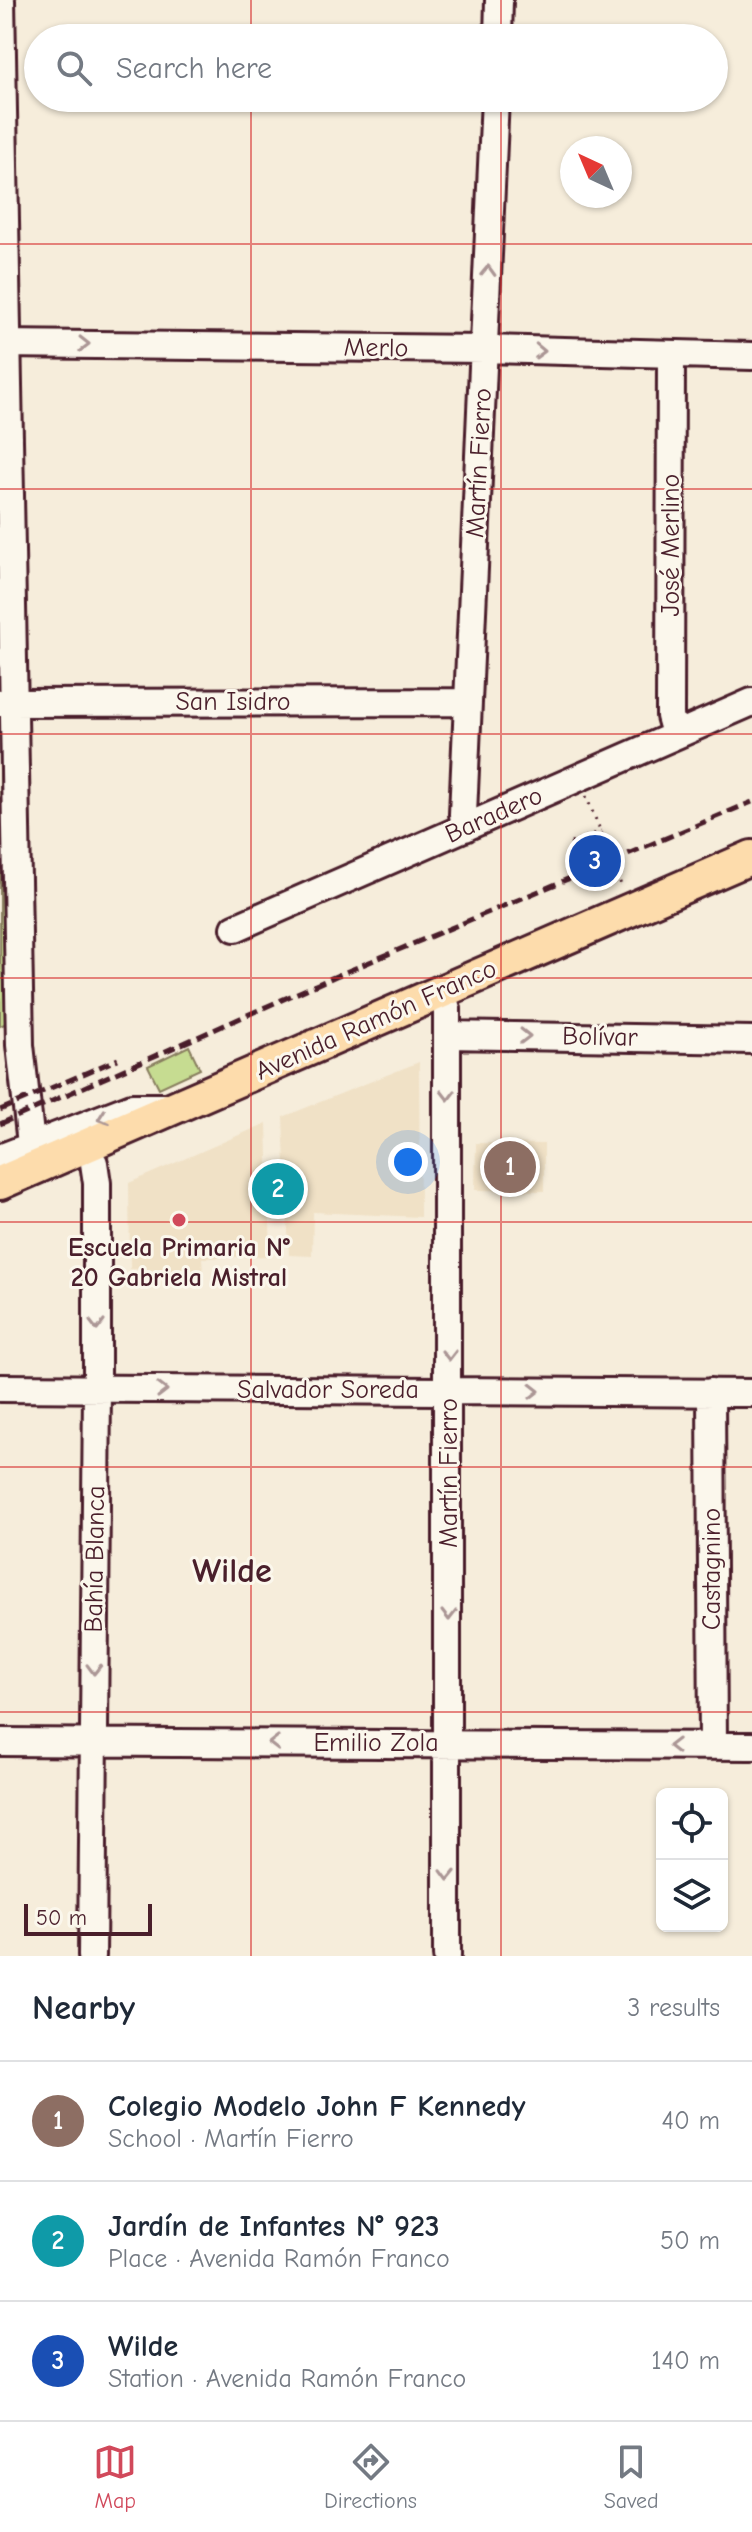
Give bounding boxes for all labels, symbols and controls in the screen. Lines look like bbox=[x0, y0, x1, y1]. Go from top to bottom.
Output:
search box bbox=[24, 24, 728, 112]
icon: search bbox=[52, 46, 96, 90]
text: Search here bbox=[116, 51, 272, 86]
north arrow bbox=[560, 136, 632, 208]
one-way arrow bbox=[479, 264, 496, 277]
street label: Merlo bbox=[343, 332, 409, 364]
one-way arrow bbox=[78, 336, 91, 353]
one-way arrow bbox=[534, 342, 547, 359]
street label: Martín Fierro bbox=[460, 387, 498, 539]
street label: José Merlino bbox=[656, 474, 686, 616]
street label: San Isidro bbox=[175, 687, 291, 717]
street label: Baradero bbox=[441, 780, 547, 850]
pin: 3 bbox=[569, 831, 621, 891]
street label: Avenida Ramón Franco bbox=[251, 953, 501, 1087]
street label: Bolívar bbox=[562, 1021, 639, 1053]
one-way arrow bbox=[519, 1027, 532, 1045]
one-way arrow bbox=[439, 1089, 457, 1102]
one-way arrow bbox=[97, 1108, 111, 1124]
pin: 1 bbox=[484, 1137, 536, 1197]
your location bbox=[388, 1142, 428, 1182]
pin: 2 bbox=[252, 1159, 304, 1219]
marker: Escuela Primaria N° 20 Gabriela Mistral bbox=[170, 1211, 188, 1229]
place label: Escuela Primaria N° 20 Gabriela Mistral bbox=[68, 1233, 290, 1293]
one-way arrow bbox=[88, 1319, 106, 1332]
one-way arrow bbox=[440, 1349, 458, 1362]
street label: Salvador Soreda bbox=[237, 1375, 419, 1405]
one-way arrow bbox=[156, 1381, 169, 1399]
one-way arrow bbox=[528, 1382, 541, 1400]
street label: Martín Fierro bbox=[434, 1398, 464, 1548]
street label: Bahía Blanca bbox=[79, 1485, 111, 1633]
street label: Castagnino bbox=[697, 1508, 727, 1630]
district label: Wilde bbox=[192, 1551, 272, 1591]
one-way arrow bbox=[440, 1609, 458, 1622]
one-way arrow bbox=[85, 1663, 103, 1676]
street label: Emilio Zola bbox=[313, 1728, 439, 1758]
one-way arrow bbox=[267, 1734, 280, 1752]
one-way arrow bbox=[667, 1737, 680, 1755]
map controls bbox=[656, 1788, 728, 1932]
button: locate bbox=[656, 1788, 728, 1860]
button: layers bbox=[656, 1860, 728, 1932]
one-way arrow bbox=[439, 1869, 457, 1882]
scale bar bbox=[24, 1900, 152, 1936]
text: 50 m bbox=[36, 1905, 87, 1931]
text: Nearby bbox=[32, 1988, 135, 2028]
text: 3 results bbox=[627, 1993, 720, 2023]
text: Colegio Modelo John F Kennedy bbox=[108, 2089, 526, 2124]
text: 1 bbox=[53, 2106, 63, 2136]
text: 40 m bbox=[661, 2106, 720, 2136]
text: School · Martín Fierro bbox=[108, 2124, 354, 2154]
text: Jardín de Infantes N° 923 bbox=[108, 2209, 440, 2244]
text: 2 bbox=[52, 2226, 64, 2256]
text: 50 m bbox=[660, 2226, 720, 2256]
text: Place · Avenida Ramón Franco bbox=[108, 2244, 450, 2274]
text: Wilde bbox=[108, 2329, 178, 2364]
text: 3 bbox=[52, 2346, 64, 2376]
text: 140 m bbox=[651, 2346, 720, 2376]
text: Station · Avenida Ramón Franco bbox=[108, 2364, 466, 2394]
tab: Map bbox=[93, 2440, 137, 2514]
tab: Directions bbox=[324, 2440, 417, 2514]
tab: Saved bbox=[604, 2440, 659, 2514]

